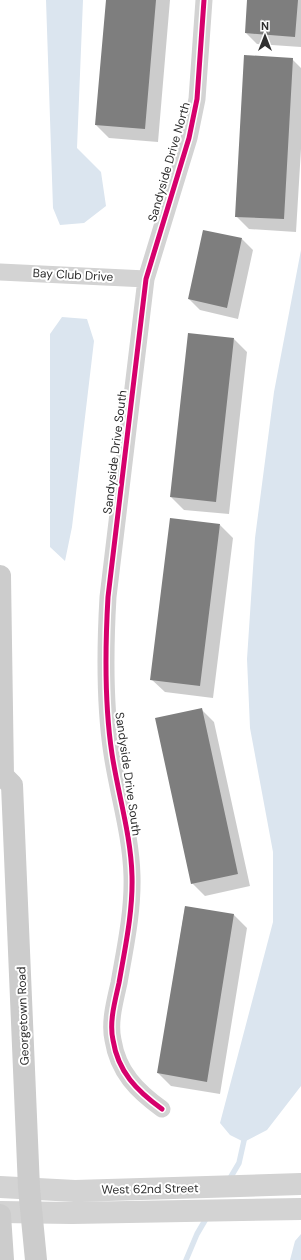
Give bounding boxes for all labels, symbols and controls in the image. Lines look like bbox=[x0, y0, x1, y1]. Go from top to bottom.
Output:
north arrow bbox=[245, 16, 285, 56]
text: N bbox=[261, 19, 269, 33]
street label: Sandyside Drive North bbox=[144, 100, 194, 224]
street label: Bay Club Drive bbox=[32, 265, 114, 285]
street label: Sandyside Drive South bbox=[99, 389, 131, 515]
street label: Sandyside Drive South bbox=[111, 711, 145, 837]
street label: Georgetown Road bbox=[13, 966, 33, 1066]
street label: West 62nd Street bbox=[101, 1180, 199, 1198]

